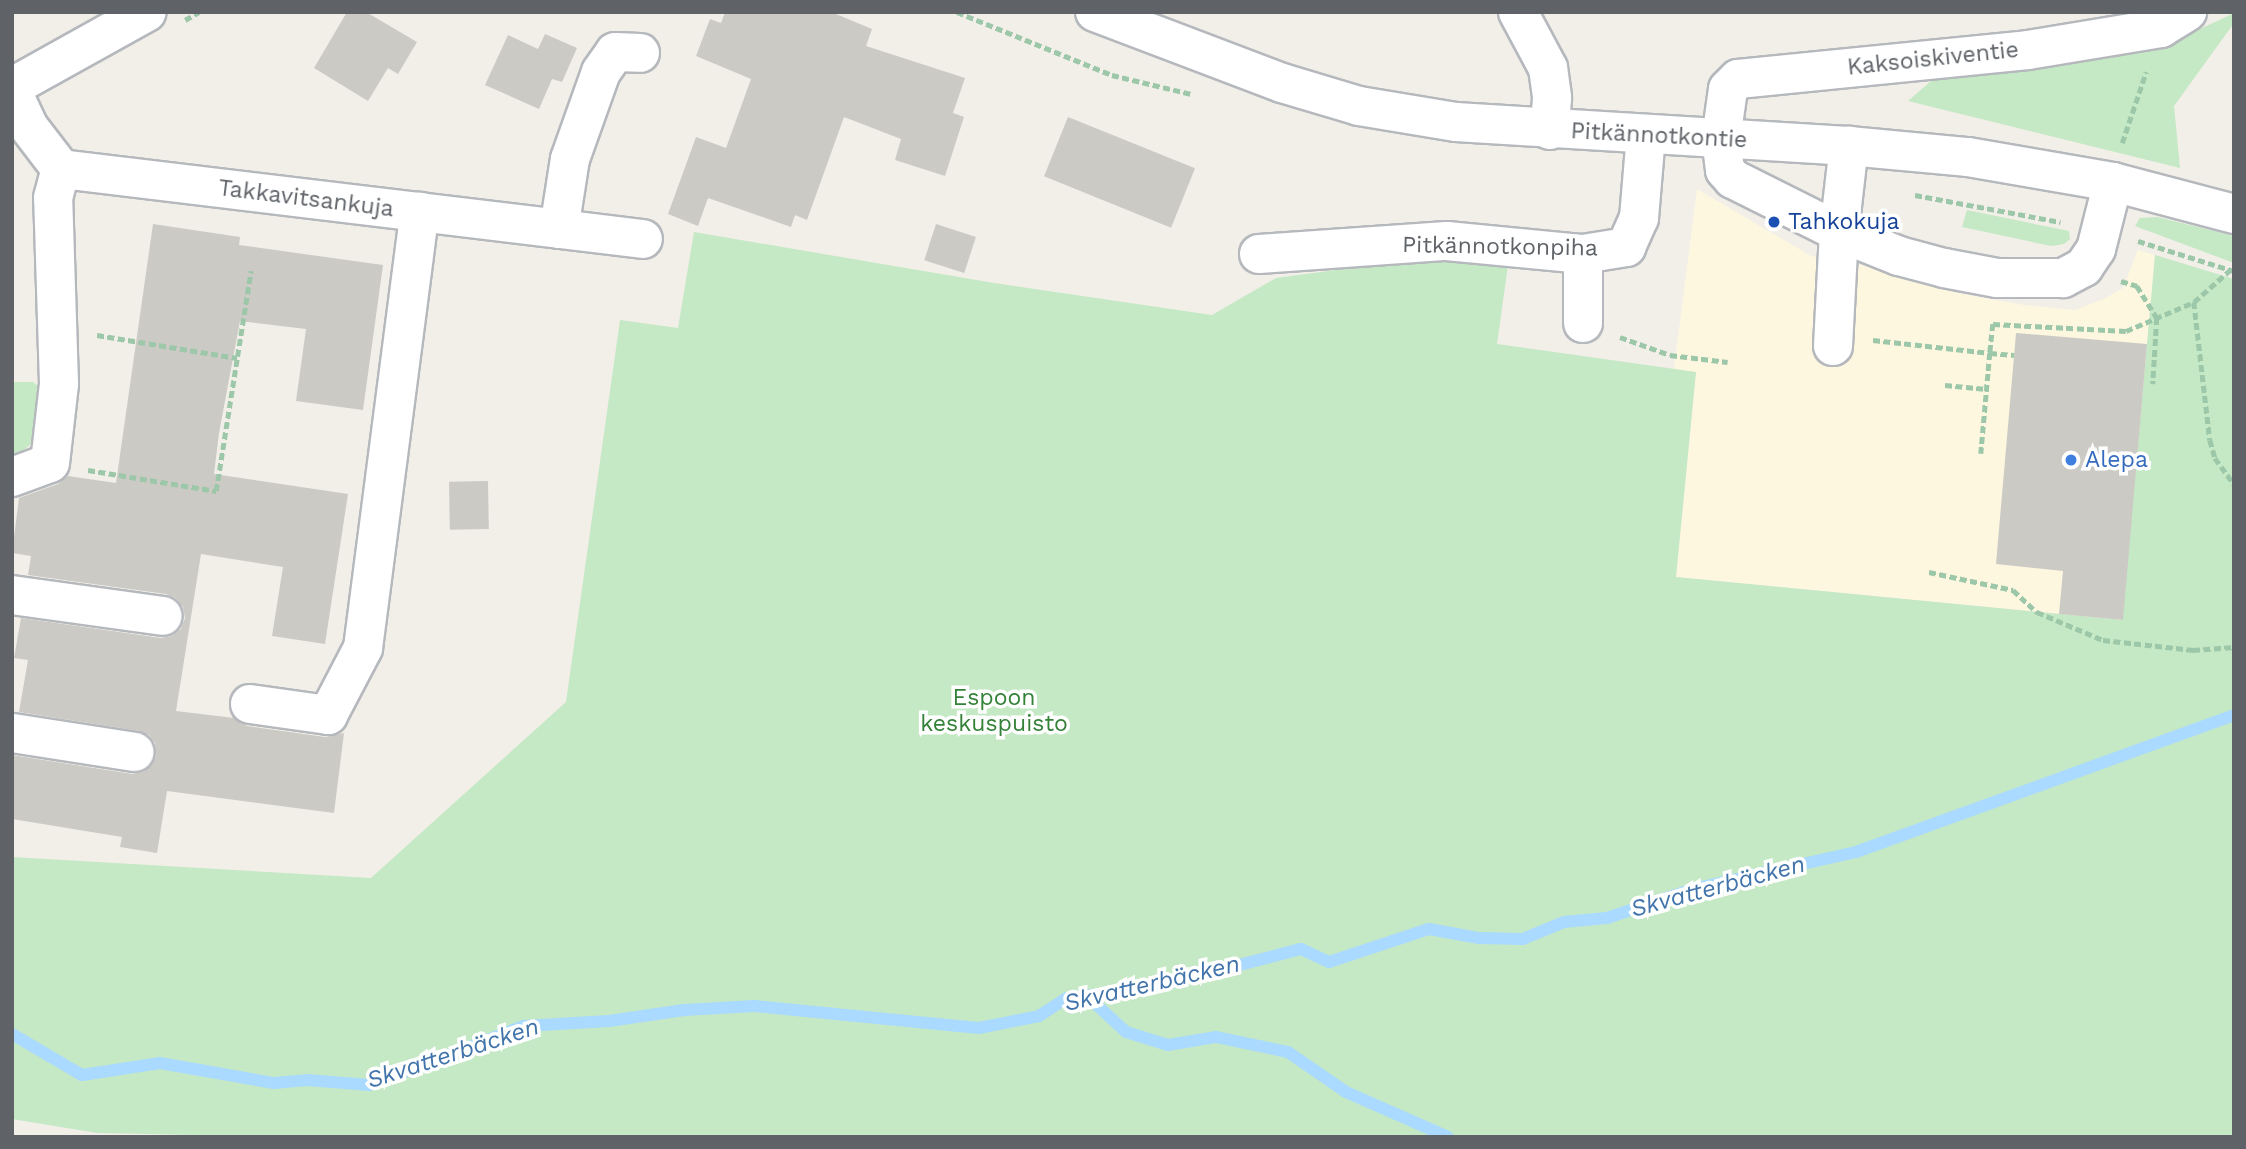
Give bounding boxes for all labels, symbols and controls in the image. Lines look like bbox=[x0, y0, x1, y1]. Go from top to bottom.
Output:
street label: Kaksoiskiventie bbox=[1846, 36, 2020, 82]
street label: Pitkännotkontie bbox=[1570, 118, 1748, 154]
street label: Takkavitsankuja bbox=[217, 175, 395, 223]
place label: Tahkokuja bbox=[1788, 208, 1900, 236]
marker: Tahkokuja bbox=[1766, 214, 1782, 230]
street label: Pitkännotkonpiha bbox=[1402, 231, 1598, 263]
place label: Alepa bbox=[2085, 446, 2148, 474]
marker: Alepa bbox=[2063, 452, 2079, 468]
park label: Espoon keskuspuisto bbox=[920, 684, 1068, 738]
water label: Skvatterbäcken bbox=[1628, 850, 1808, 924]
water label: Skvatterbäcken bbox=[1061, 950, 1243, 1018]
water label: Skvatterbäcken bbox=[363, 1013, 543, 1095]

